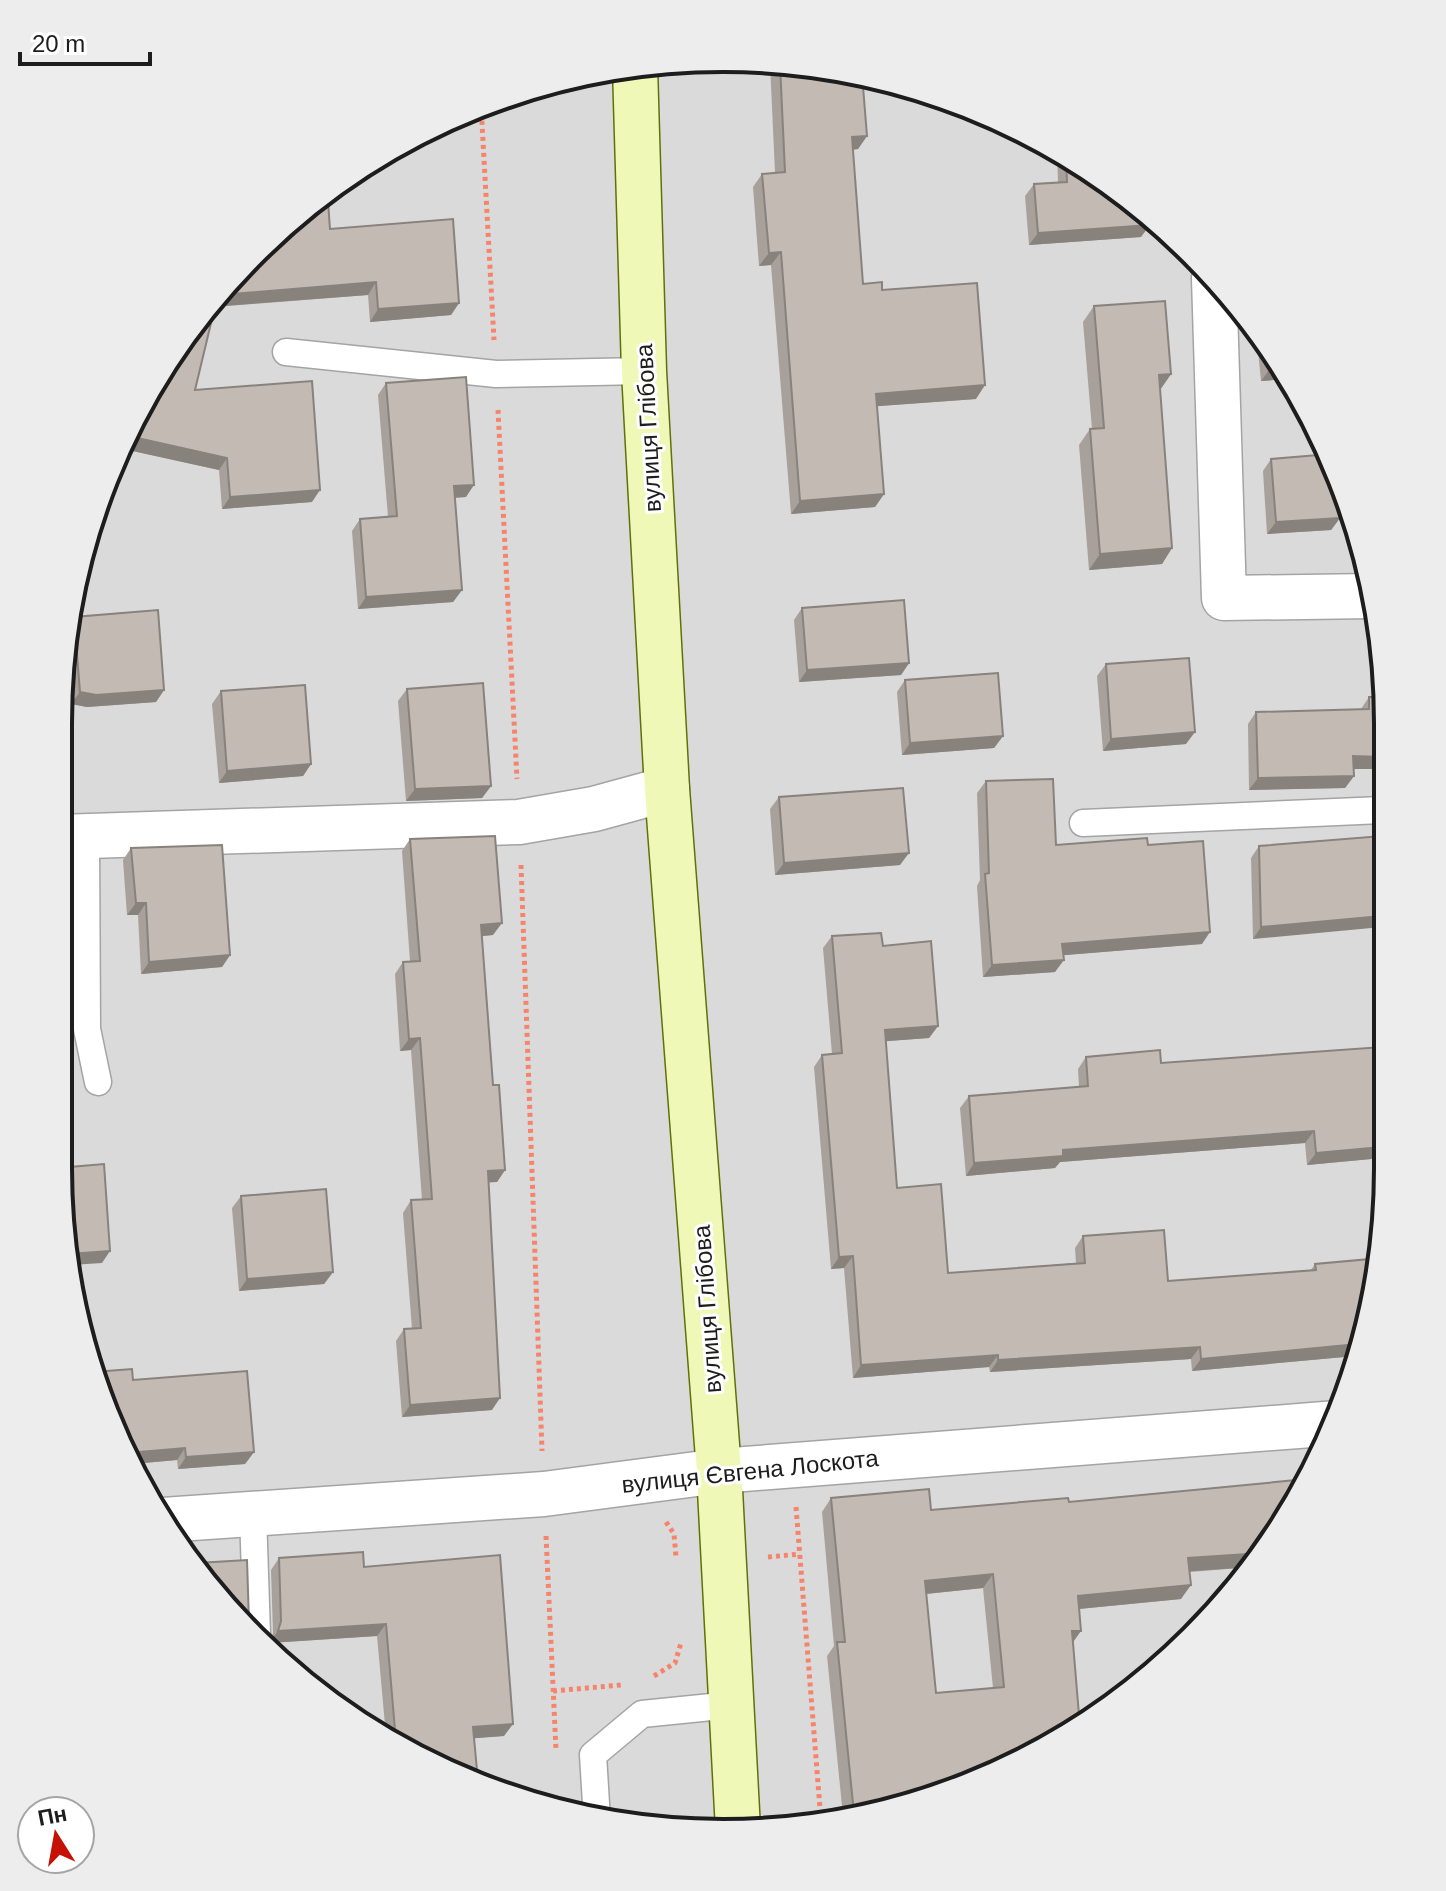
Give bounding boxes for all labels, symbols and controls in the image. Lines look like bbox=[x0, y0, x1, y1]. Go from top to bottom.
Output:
scale bar bbox=[20, 16, 150, 66]
text: 20 m bbox=[32, 30, 85, 57]
street label: вулиця Глібова bbox=[630, 343, 666, 513]
street label: вулиця Глібова bbox=[688, 1223, 726, 1394]
street label: вулиця Євгена Лоскота bbox=[620, 1444, 880, 1498]
north arrow bbox=[16, 1795, 96, 1875]
text: Пн bbox=[36, 1801, 69, 1831]

